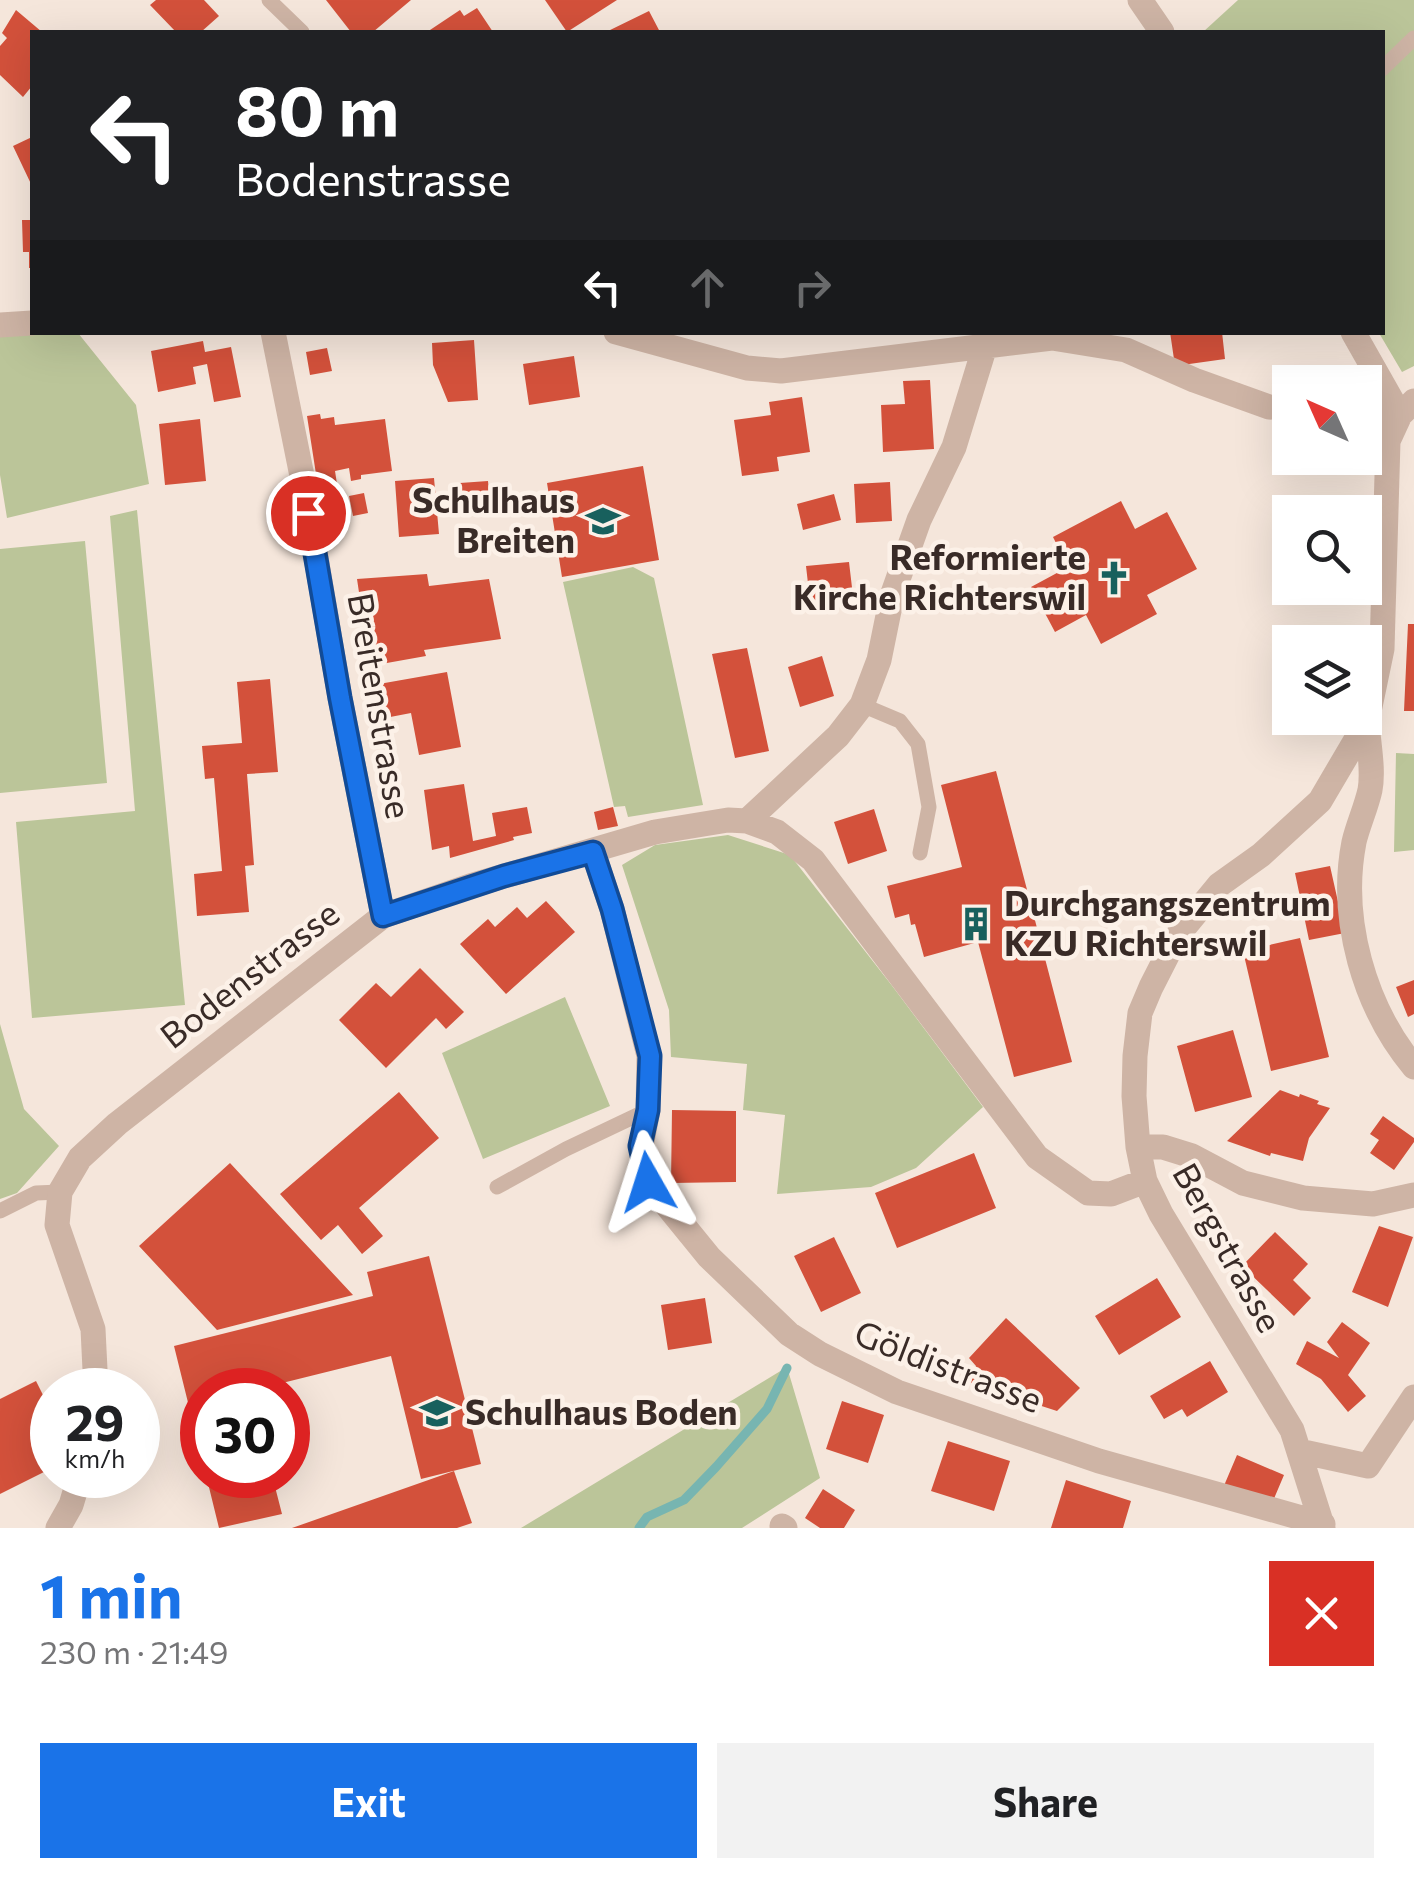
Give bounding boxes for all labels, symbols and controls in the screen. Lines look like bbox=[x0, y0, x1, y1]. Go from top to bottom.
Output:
text: 80 m bbox=[235, 65, 399, 150]
icon: left bbox=[70, 70, 200, 200]
text: Bodenstrasse bbox=[235, 150, 511, 205]
icon: left bbox=[575, 260, 630, 315]
icon: ahead bbox=[680, 260, 735, 315]
icon: right bbox=[785, 260, 840, 315]
north arrow bbox=[1272, 365, 1382, 475]
map controls bbox=[1272, 365, 1382, 735]
pin bbox=[266, 471, 351, 556]
place label: Schulhaus Breiten bbox=[412, 477, 575, 560]
icon: arrive bbox=[281, 486, 336, 541]
button: search bbox=[1272, 495, 1382, 605]
school or university icon: Schulhaus Breiten bbox=[584, 502, 622, 540]
place label: Reformierte Kirche Richterswil bbox=[793, 534, 1086, 617]
church icon: Reformierte Kirche Richterswil bbox=[1095, 559, 1133, 597]
street label: Breitenstrasse bbox=[340, 589, 422, 822]
button: layers bbox=[1272, 625, 1382, 735]
place label: Durchgangszentrum KZU Richterswil bbox=[1004, 880, 1330, 963]
street label: Bodenstrasse bbox=[151, 890, 346, 1056]
building icon: Durchgangszentrum KZU Richterswil bbox=[957, 905, 995, 943]
position arrow bbox=[596, 1130, 700, 1234]
street label: Bergstrasse bbox=[1165, 1155, 1293, 1339]
street label: Göldistrasse bbox=[849, 1309, 1049, 1420]
speed limit sign: 30 bbox=[180, 1368, 310, 1498]
place label: Schulhaus Boden bbox=[465, 1389, 738, 1432]
text: 29 bbox=[65, 1390, 124, 1451]
school or university icon: Schulhaus Boden bbox=[418, 1394, 456, 1432]
text: km/h bbox=[65, 1443, 125, 1473]
text: 1 min bbox=[40, 1557, 182, 1630]
button: close bbox=[1269, 1561, 1374, 1666]
text: 230 m · 21:49 bbox=[40, 1631, 228, 1671]
button: Exit bbox=[40, 1743, 697, 1858]
button: Share bbox=[717, 1743, 1374, 1858]

